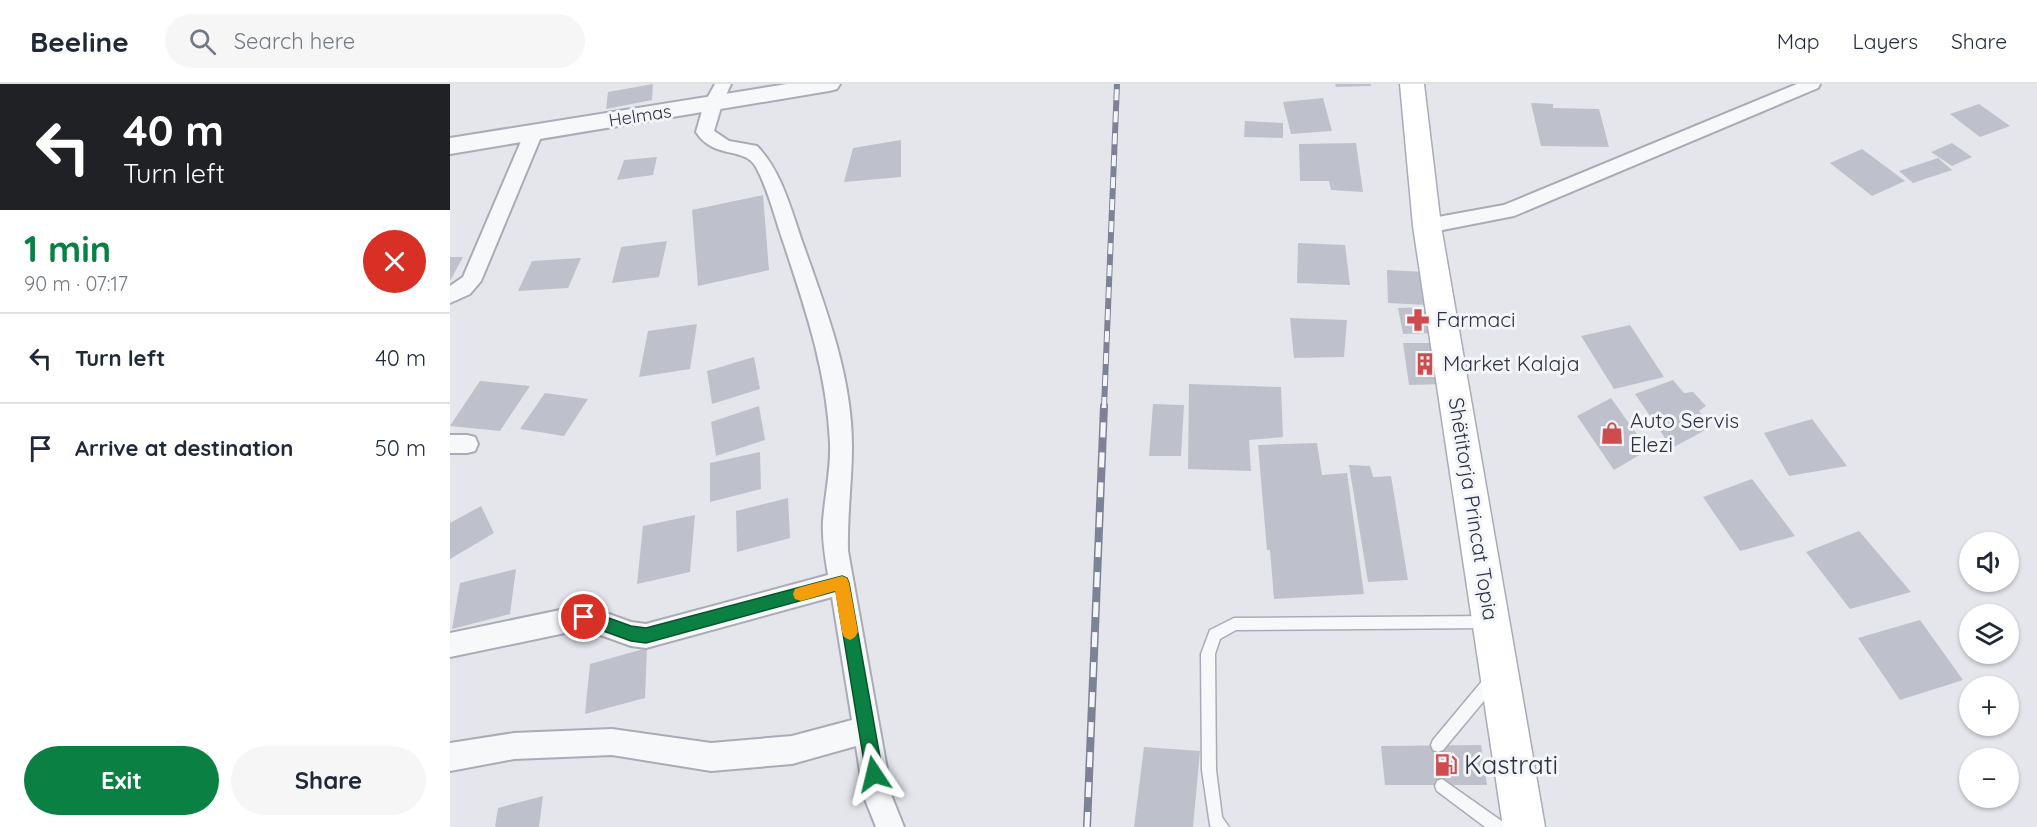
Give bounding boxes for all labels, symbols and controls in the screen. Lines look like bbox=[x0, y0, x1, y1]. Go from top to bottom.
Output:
search box bbox=[165, 14, 585, 68]
text: Beeline bbox=[30, 24, 129, 59]
icon: search bbox=[186, 25, 219, 58]
text: Search here bbox=[234, 27, 355, 55]
text: Map bbox=[1777, 28, 1820, 54]
text: Layers bbox=[1853, 28, 1918, 54]
text: Share bbox=[1951, 28, 2007, 54]
street label: Helmas bbox=[607, 99, 673, 132]
text: 40 m bbox=[123, 104, 224, 157]
icon: left bbox=[24, 108, 102, 186]
text: Turn left bbox=[123, 156, 225, 190]
text: 1 min bbox=[24, 226, 111, 271]
button: close bbox=[363, 230, 426, 293]
text: 90 m · 07:17 bbox=[24, 271, 128, 296]
place label: Farmaci bbox=[1436, 306, 1516, 332]
pharmacy icon: Farmaci bbox=[1405, 307, 1431, 333]
icon: left bbox=[24, 342, 57, 375]
text: Turn left bbox=[75, 344, 165, 372]
text: 40 m bbox=[375, 344, 426, 372]
place label: Market Kalaja bbox=[1443, 350, 1580, 376]
building icon: Market Kalaja bbox=[1412, 351, 1438, 377]
street label: Shëtitorja Princat Topia bbox=[1444, 395, 1504, 622]
place label: Auto Servis Elezi bbox=[1630, 407, 1739, 457]
shop icon: Auto Servis Elezi bbox=[1599, 420, 1625, 446]
icon: arrive bbox=[24, 432, 57, 465]
text: Arrive at destination bbox=[75, 434, 293, 462]
text: 50 m bbox=[375, 434, 426, 462]
map controls bbox=[1959, 532, 2019, 808]
button: sound bbox=[1959, 532, 2019, 592]
pin bbox=[558, 591, 609, 642]
icon: arrive bbox=[567, 600, 600, 633]
button: layers bbox=[1959, 604, 2019, 664]
button: + bbox=[1959, 676, 2019, 736]
position arrow bbox=[842, 742, 906, 806]
button: Exit bbox=[24, 746, 219, 815]
button: Share bbox=[231, 746, 426, 815]
place label: Kastrati bbox=[1464, 748, 1558, 781]
button: − bbox=[1959, 748, 2019, 808]
fuel station icon: Kastrati bbox=[1433, 752, 1459, 778]

